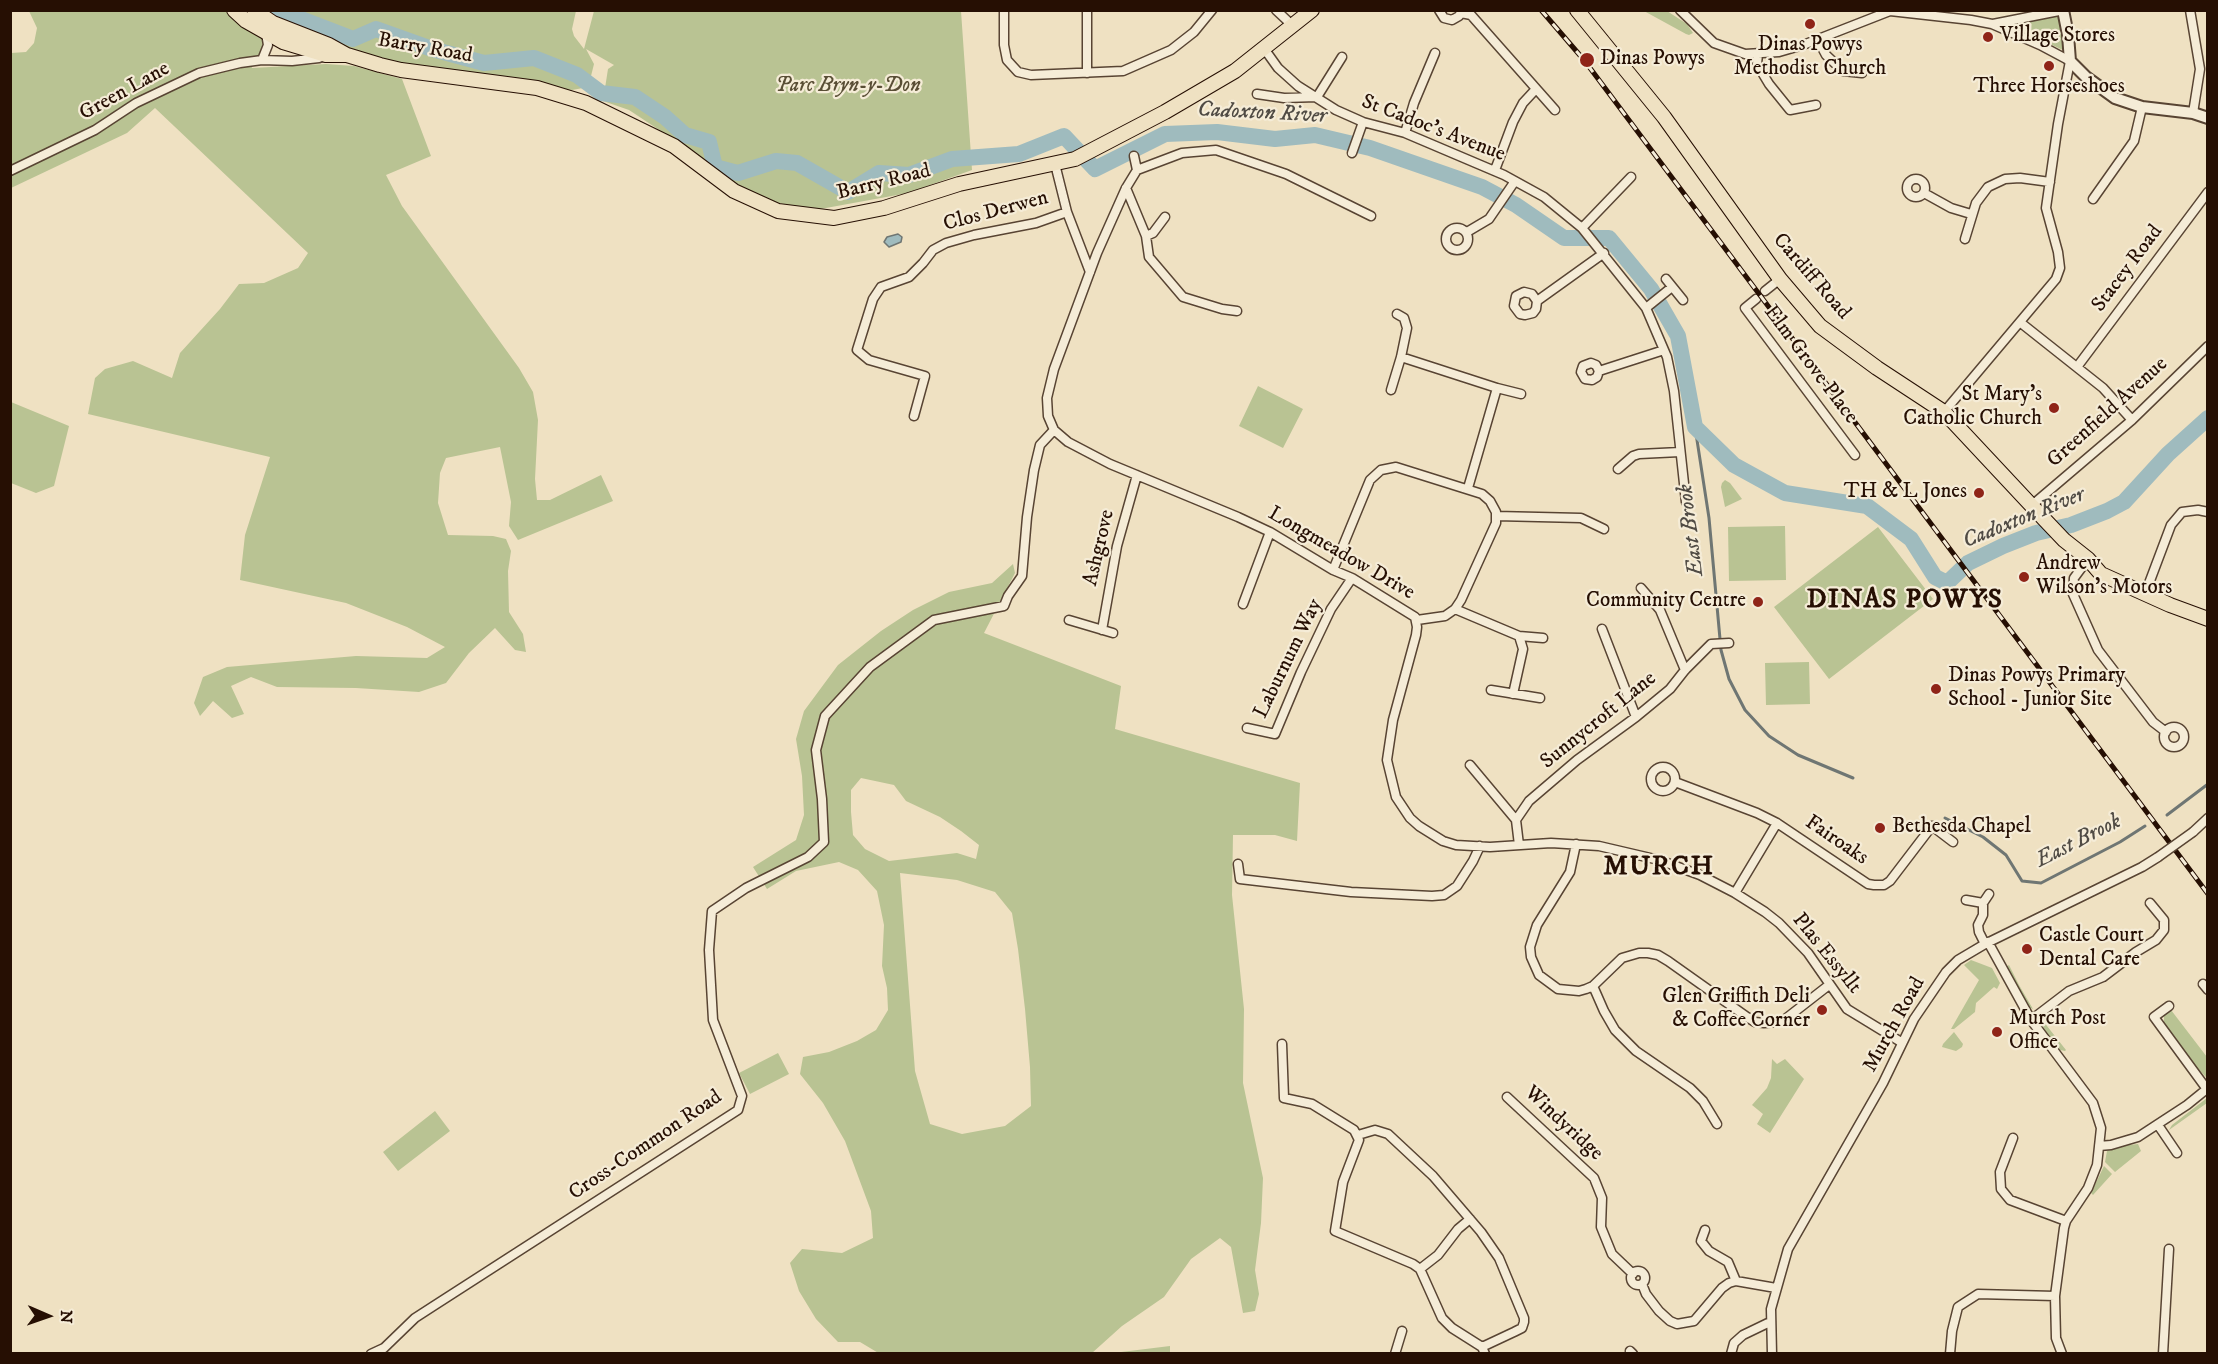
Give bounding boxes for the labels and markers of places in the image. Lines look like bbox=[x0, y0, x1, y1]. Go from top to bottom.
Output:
marker: Dinas Powys Methodist Church bbox=[1803, 17, 1817, 31]
place label: Village Stores bbox=[2000, 24, 2115, 50]
marker: Village Stores bbox=[1981, 30, 1995, 44]
place label: Dinas Powys Methodist Church bbox=[1734, 33, 1886, 83]
place label: Dinas Powys bbox=[1600, 47, 1705, 73]
marker: Dinas Powys bbox=[1578, 51, 1596, 69]
marker: Three Horseshoes bbox=[2042, 59, 2056, 73]
place label: Three Horseshoes bbox=[1973, 75, 2125, 101]
place label: St Mary's Catholic Church bbox=[1903, 383, 2042, 433]
marker: St Mary's Catholic Church bbox=[2047, 401, 2061, 415]
place label: TH & L Jones bbox=[1844, 480, 1967, 506]
marker: TH & L Jones bbox=[1972, 486, 1986, 500]
place label: Andrew Wilson's Motors bbox=[2036, 552, 2172, 602]
marker: Andrew Wilson's Motors bbox=[2017, 570, 2031, 584]
place label: Community Centre bbox=[1586, 589, 1746, 615]
marker: Community Centre bbox=[1751, 595, 1765, 609]
place label: Dinas Powys Primary School - Junior Site bbox=[1948, 664, 2125, 714]
marker: Dinas Powys Primary School - Junior Site bbox=[1929, 682, 1943, 696]
place label: Bethesda Chapel bbox=[1892, 815, 2031, 841]
marker: Bethesda Chapel bbox=[1873, 821, 1887, 835]
place label: Castle Court Dental Care bbox=[2039, 924, 2144, 974]
marker: Castle Court Dental Care bbox=[2020, 942, 2034, 956]
place label: Glen Griffith Deli & Coffee Corner bbox=[1662, 985, 1810, 1035]
marker: Glen Griffith Deli & Coffee Corner bbox=[1815, 1003, 1829, 1017]
place label: Murch Post Office bbox=[2009, 1007, 2106, 1057]
marker: Murch Post Office bbox=[1990, 1025, 2004, 1039]

